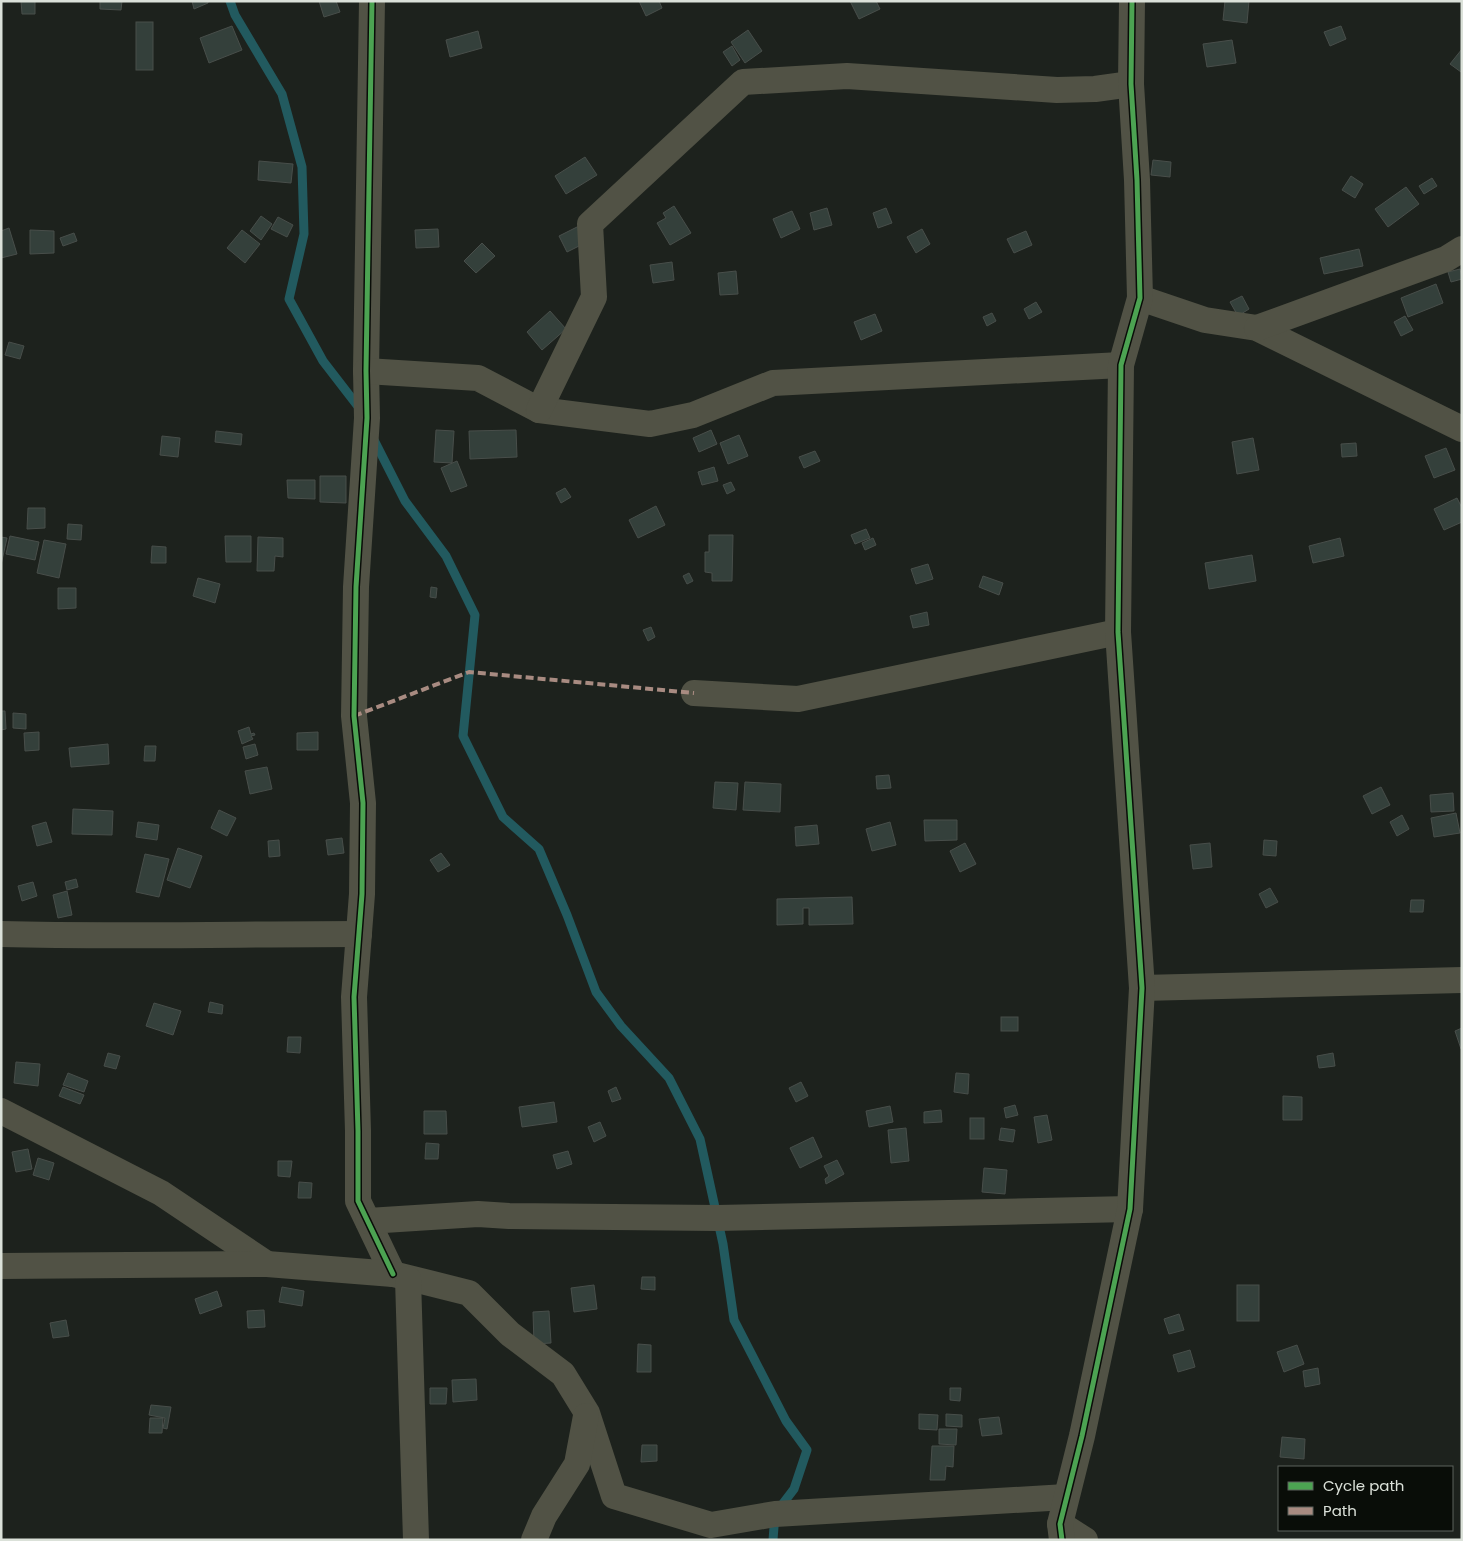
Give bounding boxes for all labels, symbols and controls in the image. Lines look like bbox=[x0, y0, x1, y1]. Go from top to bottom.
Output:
legend bbox=[1278, 1466, 1453, 1531]
text: Cycle path bbox=[1323, 1475, 1404, 1496]
text: Path bbox=[1323, 1500, 1357, 1521]

